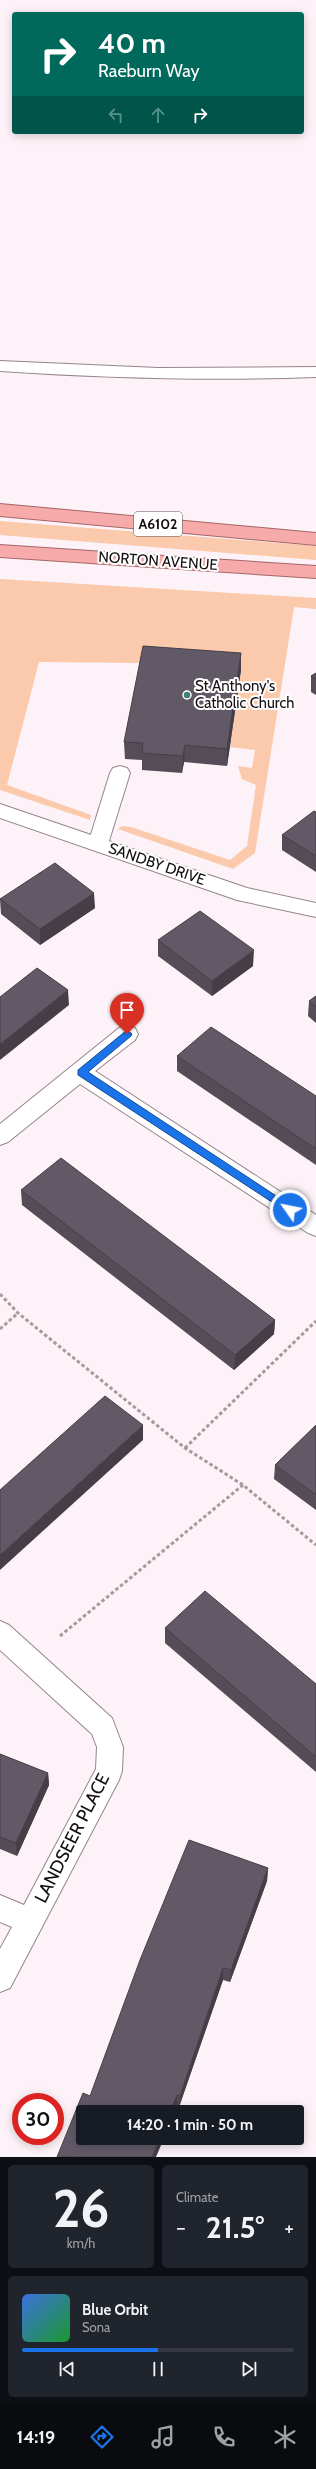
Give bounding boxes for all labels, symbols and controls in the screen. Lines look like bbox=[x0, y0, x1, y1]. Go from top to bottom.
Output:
text: 40 m bbox=[98, 26, 166, 60]
icon: right bbox=[32, 28, 84, 80]
text: Raeburn Way bbox=[98, 60, 200, 82]
icon: left bbox=[105, 104, 127, 126]
icon: ahead bbox=[147, 104, 169, 126]
icon: right bbox=[189, 104, 211, 126]
road number: A6102 bbox=[134, 512, 182, 536]
street label: NORTON AVENUE bbox=[98, 548, 218, 574]
place label: St Anthony's Catholic Church bbox=[195, 677, 294, 712]
marker: St Anthony's Catholic Church bbox=[182, 690, 192, 700]
street label: SANDBY DRIVE bbox=[106, 839, 208, 889]
pin bbox=[110, 993, 144, 1034]
icon: arrive bbox=[116, 999, 138, 1021]
position arrow bbox=[269, 1189, 311, 1231]
street label: LANDSEER PLACE bbox=[30, 1770, 114, 1906]
speed limit sign: 30 bbox=[12, 2093, 64, 2145]
text: 14:20 · 1 min · 50 m bbox=[127, 2116, 253, 2134]
text: 26 bbox=[53, 2177, 109, 2240]
text: Climate bbox=[176, 2189, 218, 2205]
text: 21.5° bbox=[206, 2209, 264, 2246]
text: − bbox=[176, 2214, 186, 2241]
text: + bbox=[284, 2214, 294, 2241]
text: km/h bbox=[67, 2235, 95, 2251]
text: Blue Orbit bbox=[82, 2301, 148, 2319]
text: Sona bbox=[82, 2319, 110, 2335]
icon: previous bbox=[56, 2358, 78, 2380]
icon: pause bbox=[147, 2358, 169, 2380]
icon: next bbox=[238, 2358, 260, 2380]
icon: directions bbox=[88, 2423, 116, 2451]
icon: music bbox=[149, 2423, 177, 2451]
icon: phone bbox=[210, 2423, 238, 2451]
icon: climate bbox=[271, 2423, 299, 2451]
text: 14:19 bbox=[17, 2426, 55, 2448]

